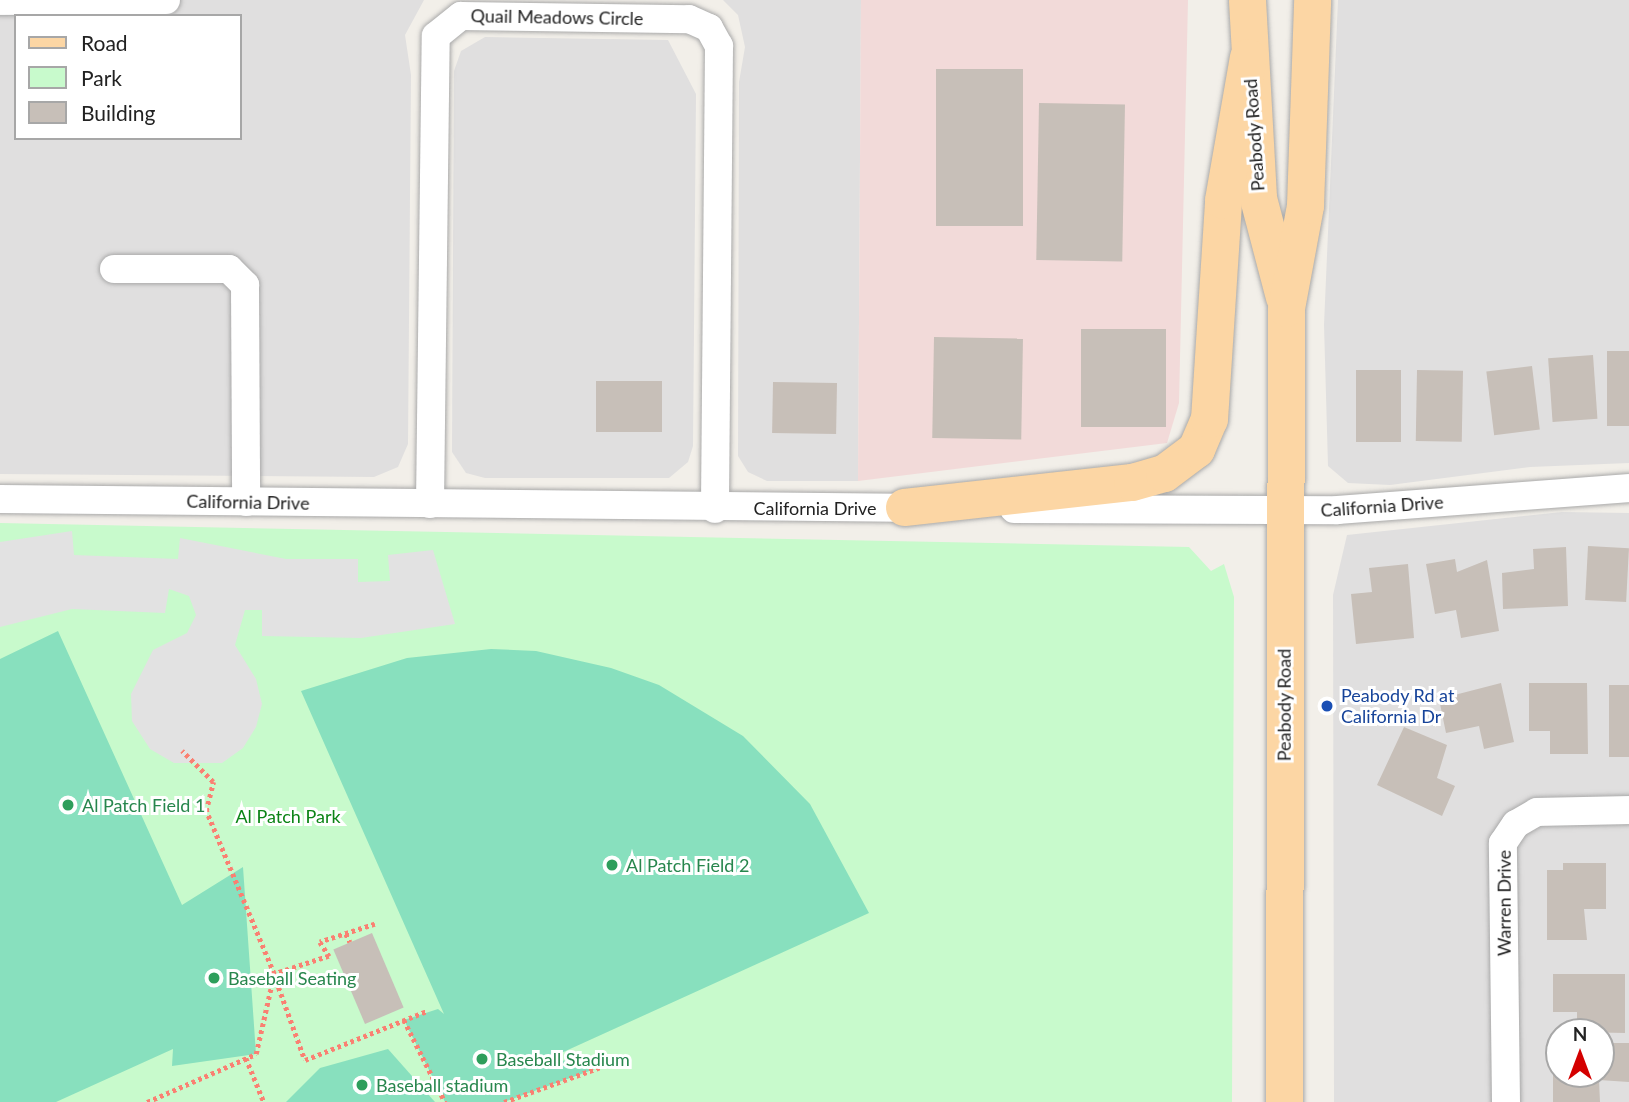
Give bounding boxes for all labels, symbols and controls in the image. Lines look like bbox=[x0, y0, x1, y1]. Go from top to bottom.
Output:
street label: Quail Meadows Circle bbox=[470, 5, 644, 29]
legend bbox=[14, 14, 242, 140]
text: Road bbox=[81, 30, 128, 55]
text: Park bbox=[81, 65, 122, 90]
street label: Peabody Road bbox=[1239, 78, 1269, 192]
text: Building bbox=[81, 100, 156, 125]
street label: California Drive bbox=[186, 490, 310, 514]
street label: California Drive bbox=[1320, 491, 1444, 521]
street label: California Drive bbox=[753, 497, 877, 519]
street label: Peabody Road bbox=[1273, 649, 1295, 761]
place label: Peabody Rd at California Dr bbox=[1341, 685, 1455, 728]
marker: Peabody Rd at California Dr bbox=[1319, 698, 1335, 714]
place label: Al Patch Field 1 bbox=[82, 794, 205, 816]
marker: Al Patch Field 1 bbox=[60, 797, 76, 813]
park label: Al Patch Park bbox=[235, 805, 341, 827]
street label: Warren Drive bbox=[1493, 850, 1515, 956]
place label: Al Patch Field 2 bbox=[626, 854, 749, 876]
marker: Al Patch Field 2 bbox=[604, 857, 620, 873]
place label: Baseball Seating bbox=[228, 967, 356, 989]
marker: Baseball Seating bbox=[206, 970, 222, 986]
north arrow bbox=[1545, 1018, 1615, 1088]
text: N bbox=[1573, 1022, 1587, 1045]
place label: Baseball Stadium bbox=[496, 1048, 630, 1070]
marker: Baseball Stadium bbox=[474, 1051, 490, 1067]
place label: Baseball stadium bbox=[376, 1074, 508, 1096]
marker: Baseball stadium bbox=[354, 1077, 370, 1093]

